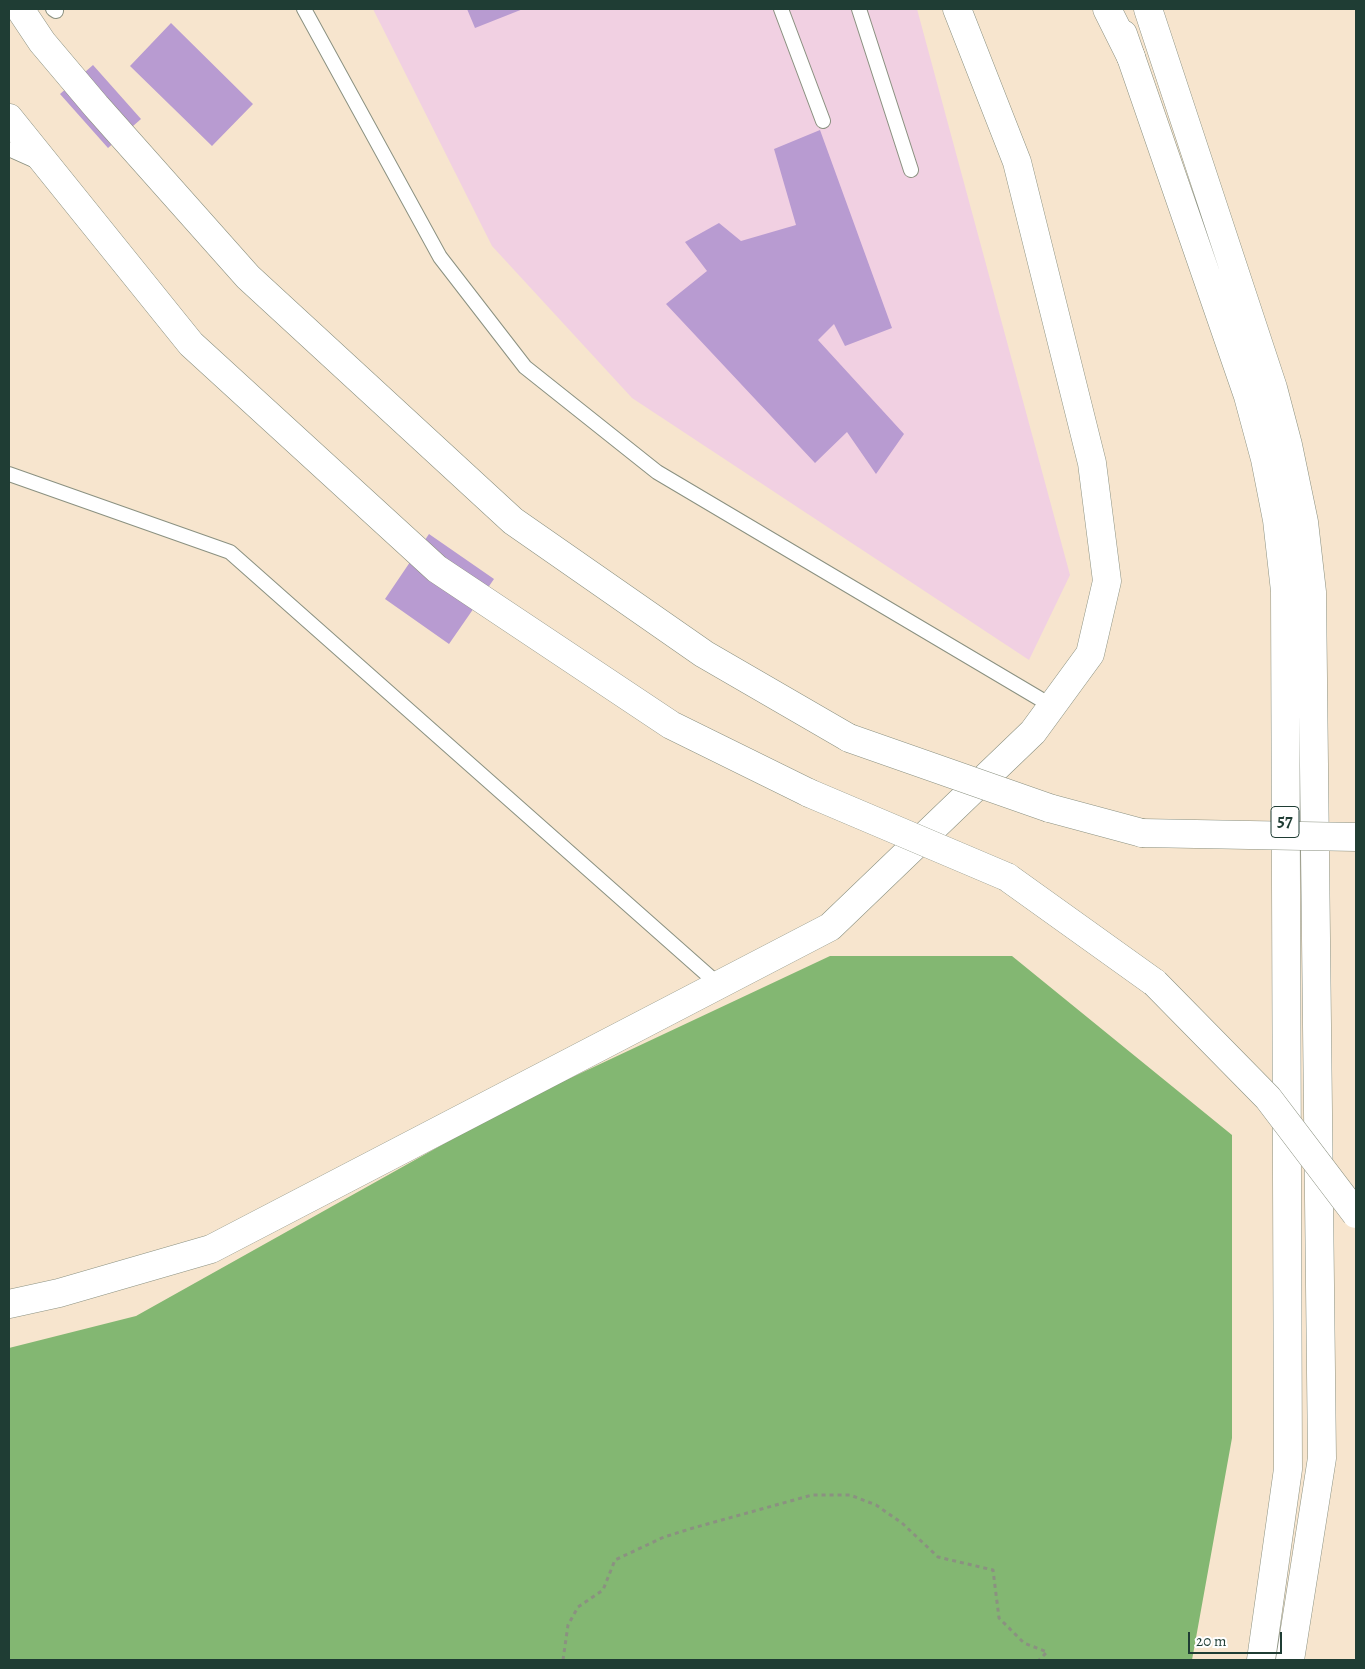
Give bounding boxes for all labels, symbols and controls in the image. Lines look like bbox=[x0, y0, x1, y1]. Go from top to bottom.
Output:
road number: 57 bbox=[1271, 806, 1299, 838]
scale bar bbox=[1190, 1622, 1284, 1654]
text: 20 m bbox=[1196, 1631, 1227, 1651]

